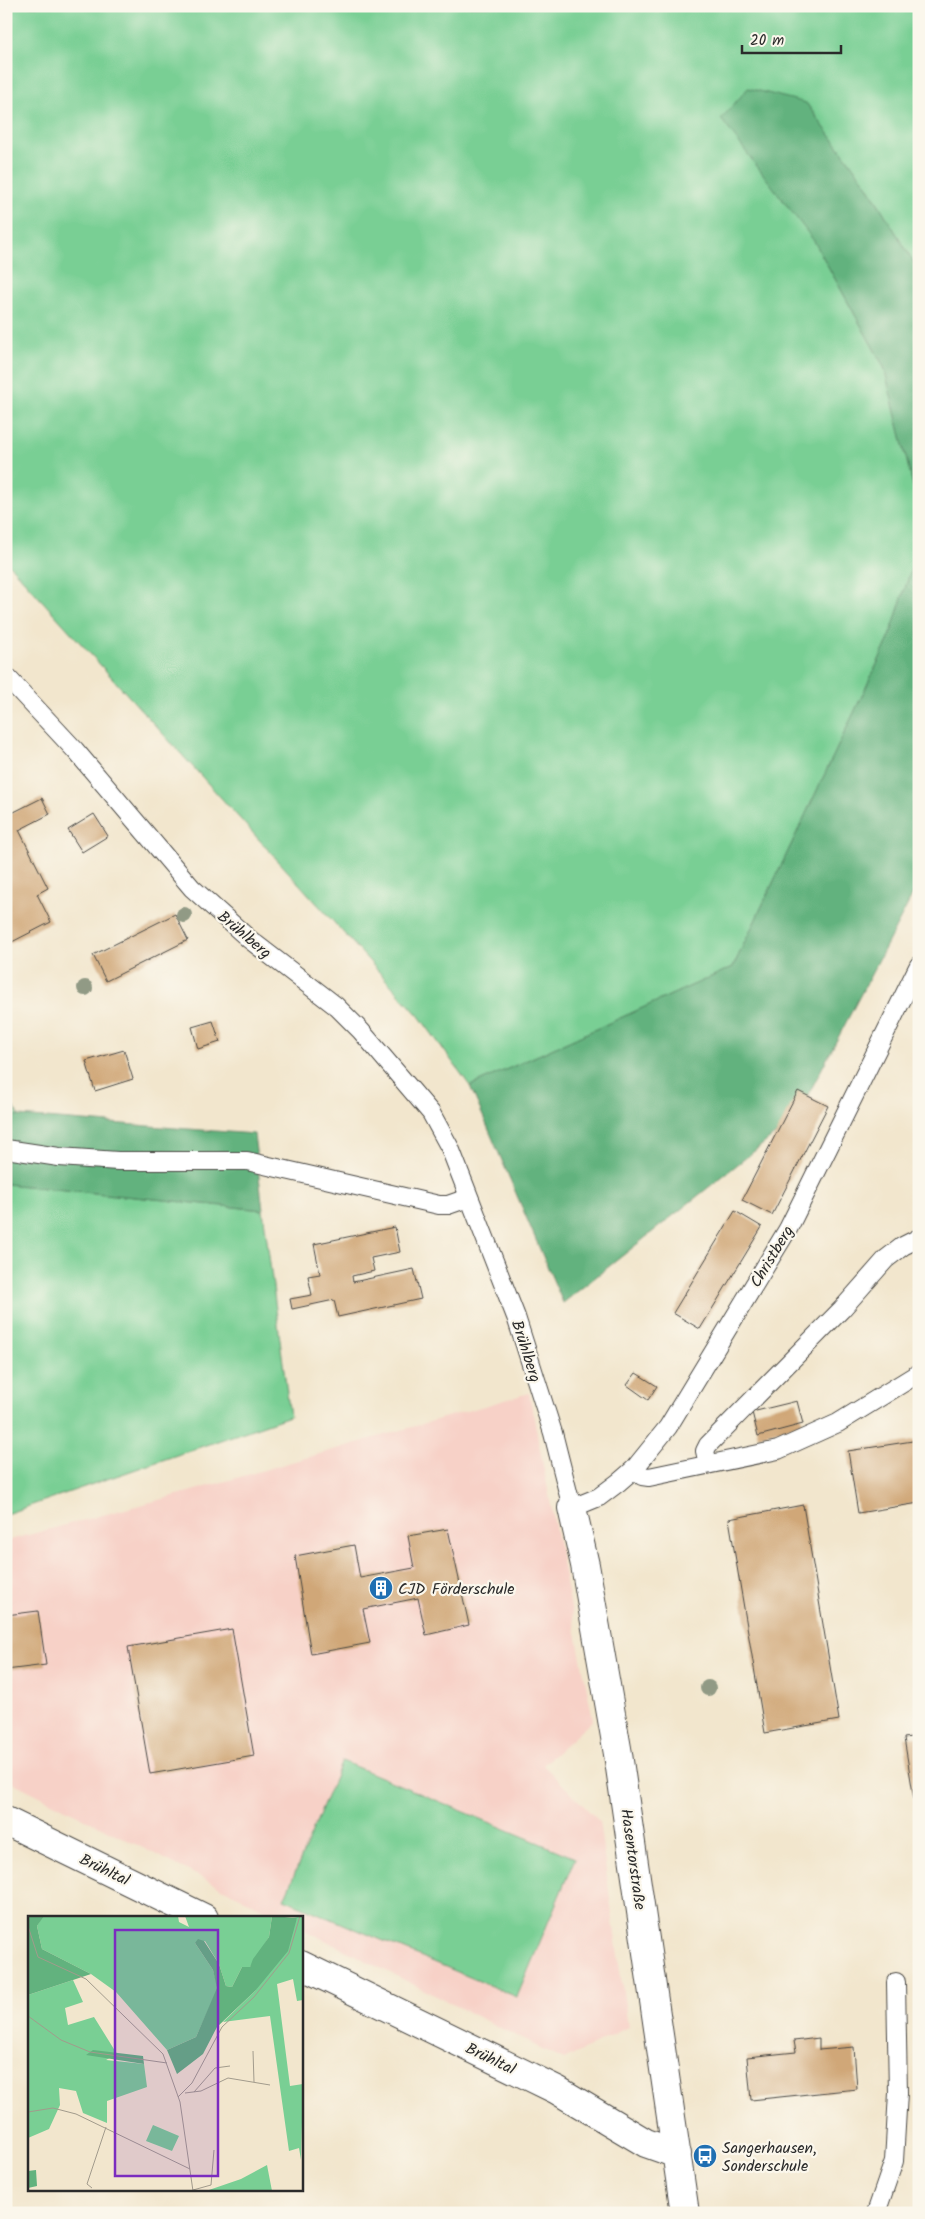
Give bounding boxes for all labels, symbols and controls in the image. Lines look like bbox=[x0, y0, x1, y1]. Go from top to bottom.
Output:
scale bar bbox=[742, 22, 841, 54]
text: 20 m bbox=[750, 29, 784, 53]
street label: Brühlberg bbox=[211, 905, 277, 965]
street label: Christberg bbox=[744, 1221, 801, 1293]
street label: Brühlberg bbox=[504, 1317, 547, 1386]
building icon: CJD Förderschule bbox=[368, 1575, 394, 1601]
place label: CJD Förderschule bbox=[398, 1577, 515, 1602]
street label: Hasentorstraße bbox=[613, 1807, 652, 1911]
street label: Brühltal bbox=[75, 1847, 134, 1893]
inset map bbox=[28, 1916, 302, 2192]
street label: Brühltal bbox=[461, 2036, 520, 2082]
place label: Sangerhausen, Sonderschule bbox=[722, 2136, 817, 2179]
bus stop icon: Sangerhausen, Sonderschule bbox=[692, 2143, 718, 2169]

